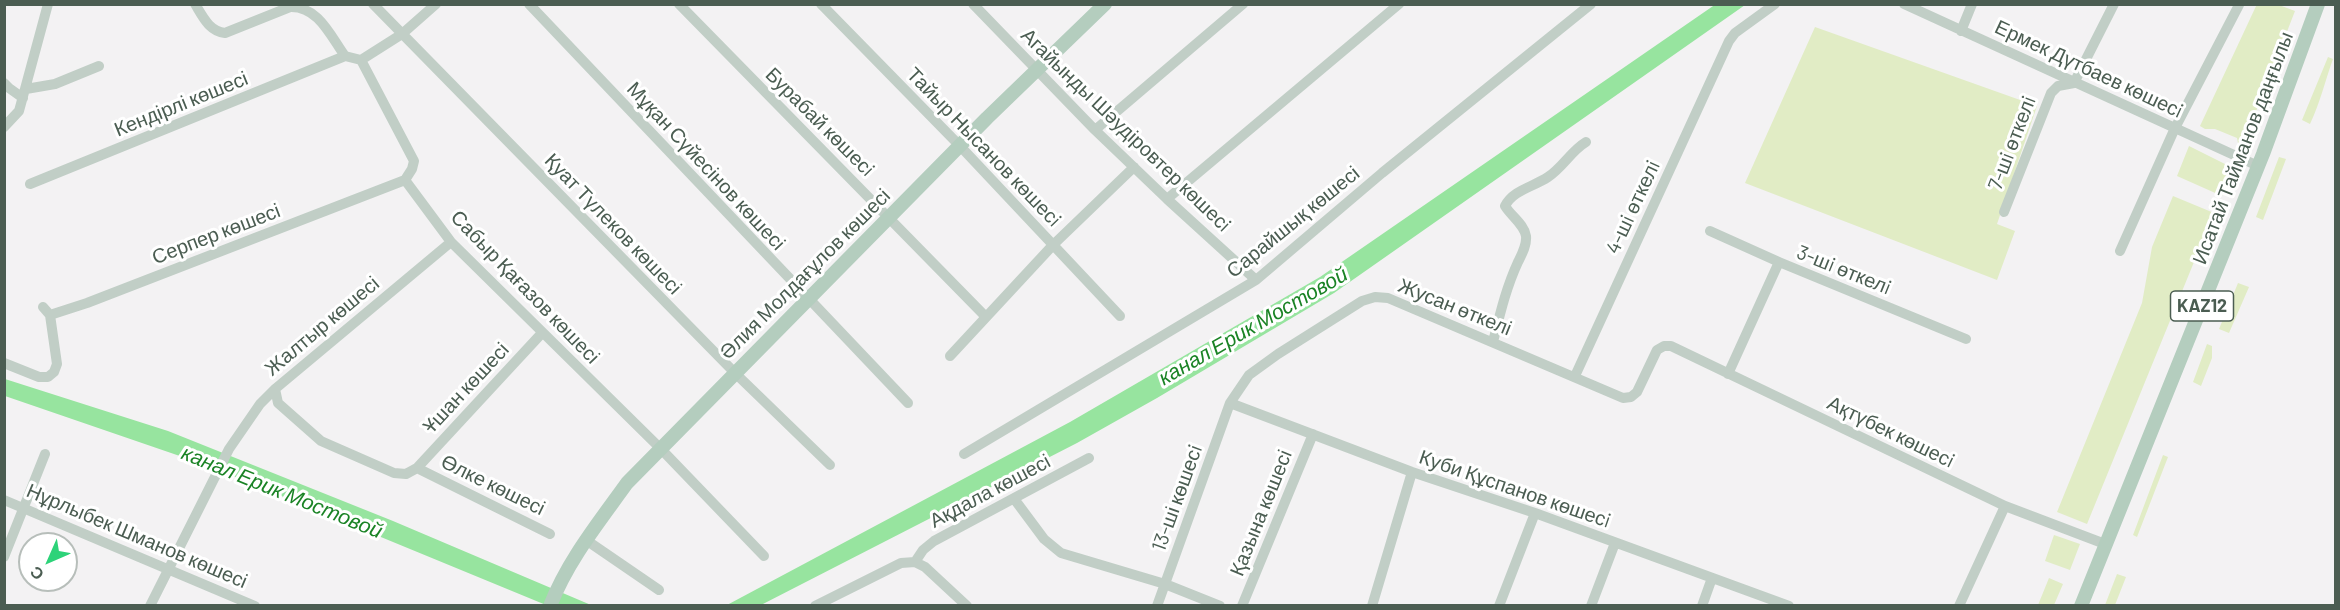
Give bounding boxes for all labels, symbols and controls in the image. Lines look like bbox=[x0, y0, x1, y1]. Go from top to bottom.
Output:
street label: Ермек Дүтбаев көшесi bbox=[1991, 15, 2187, 123]
street label: Агайынды Шәудіровтер көшесi bbox=[1016, 23, 1236, 237]
street label: Исатай Тайманов даңғылы bbox=[2188, 28, 2298, 268]
street label: Тайыр Нысанов көшесi bbox=[902, 62, 1066, 232]
street label: Бурабай көшесi bbox=[761, 63, 879, 181]
street label: Кендірлі көшесі bbox=[111, 66, 251, 142]
street label: Мұқан Сүйесінов көшесі bbox=[622, 77, 790, 255]
street label: 7-шi өткелi bbox=[1983, 93, 2041, 193]
street label: Қуат Түлеков көшесі bbox=[540, 149, 686, 299]
street label: 4-шi өткелi bbox=[1601, 156, 1665, 258]
street label: Сарайшық көшесі bbox=[1222, 161, 1364, 283]
street label: Әлия Молдағұлов көшесі bbox=[715, 184, 895, 364]
street label: Серпер көшесі bbox=[149, 199, 283, 269]
street label: Сабыр Қағазов көшесі bbox=[446, 205, 604, 369]
street label: 3-шi өткелi bbox=[1793, 240, 1895, 300]
water label: канал Ерик Мостовой bbox=[1154, 262, 1352, 390]
street label: Жалтыр көшесі bbox=[260, 271, 384, 381]
street label: Жусан өткелі bbox=[1395, 273, 1515, 341]
road number: KAZ12 bbox=[2170, 291, 2234, 321]
street label: Ұшан көшесі bbox=[418, 338, 514, 438]
street label: Ақтүбек көшесi bbox=[1824, 391, 1958, 473]
water label: канал Ерик Мостовой bbox=[178, 440, 386, 544]
street label: 13-ші көшесi bbox=[1147, 441, 1207, 555]
street label: Куби Құспанов көшесi bbox=[1416, 445, 1614, 533]
street label: Қазына көшесі bbox=[1225, 447, 1297, 579]
street label: Өлке көшесі bbox=[437, 449, 549, 521]
street label: Ақдала көшесі bbox=[926, 449, 1054, 533]
street label: Нұрлыбек Шманов көшесі bbox=[23, 479, 251, 593]
north arrow bbox=[18, 532, 78, 592]
text: С bbox=[26, 563, 47, 584]

